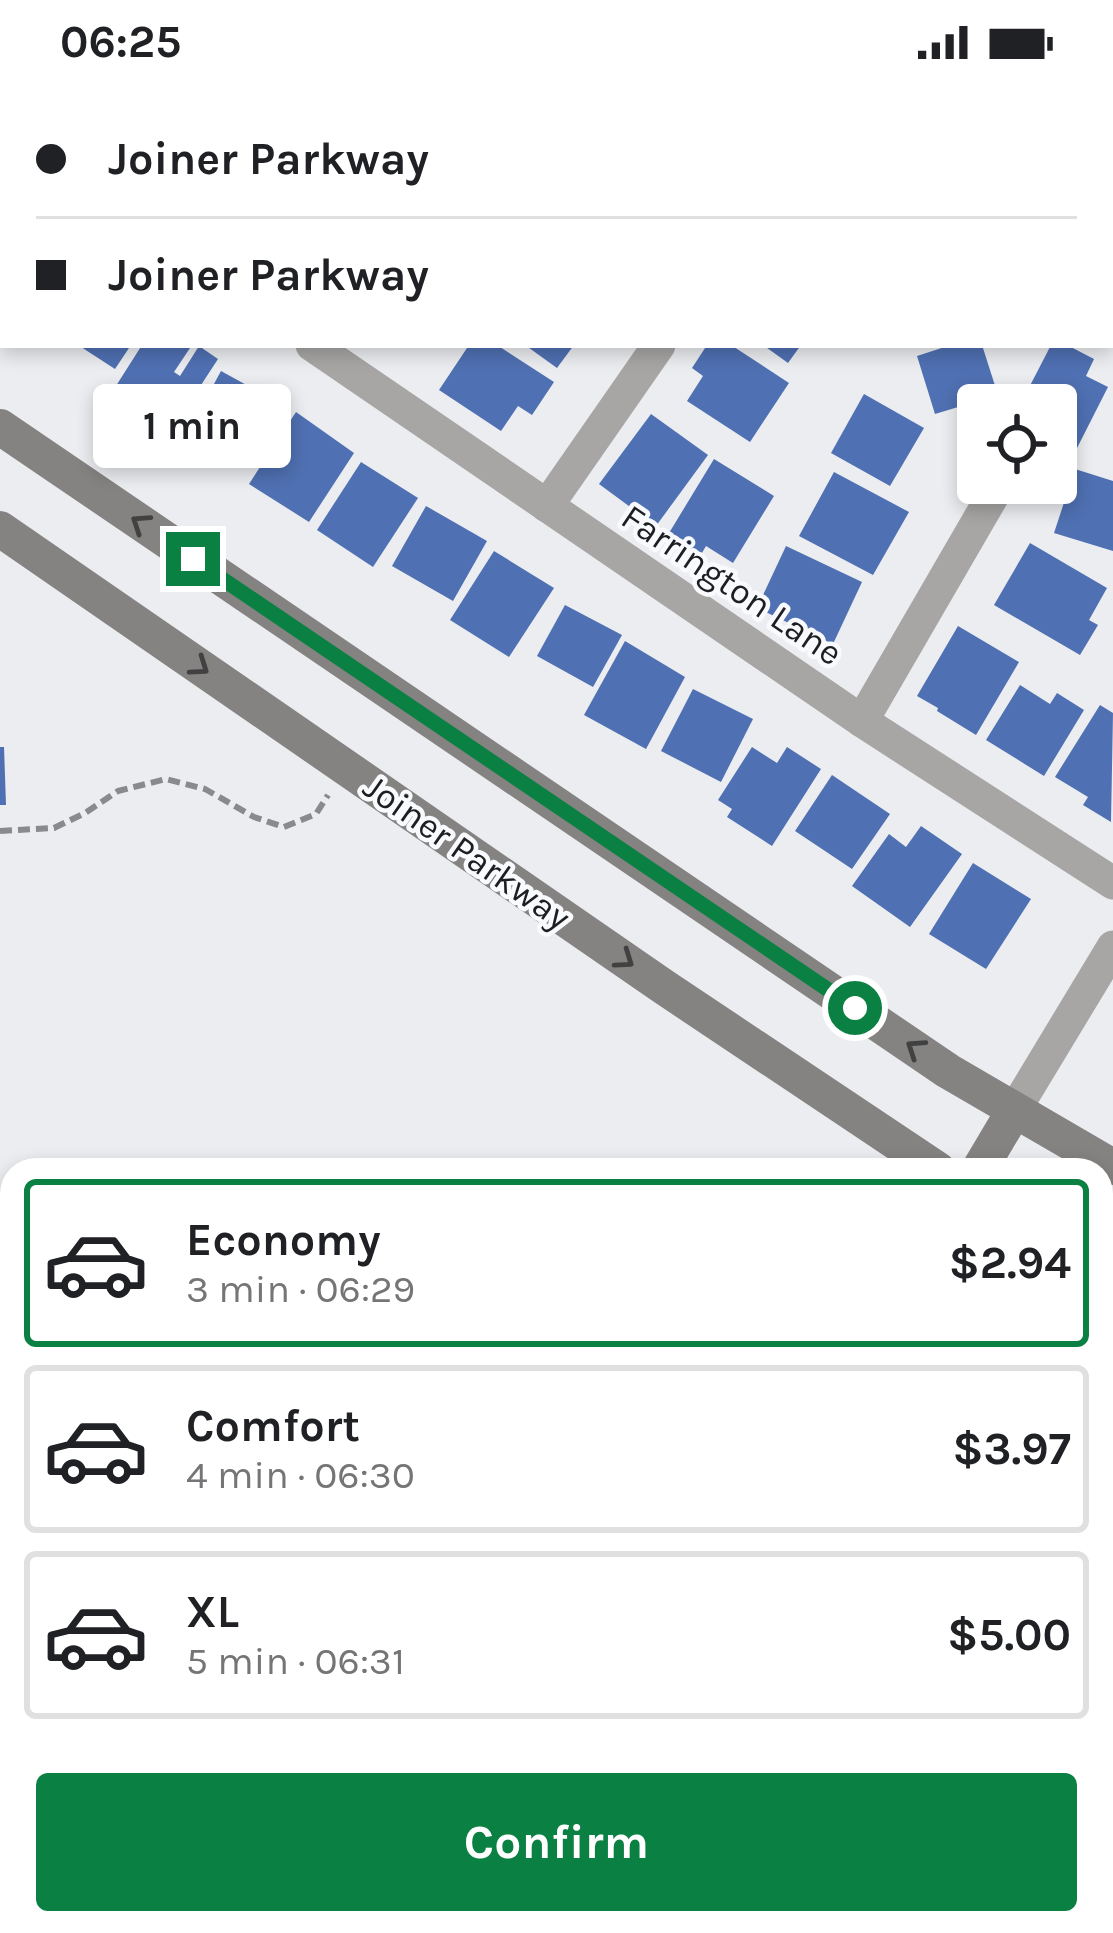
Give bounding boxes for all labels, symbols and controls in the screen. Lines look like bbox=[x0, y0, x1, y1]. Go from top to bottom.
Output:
text: 06:25 bbox=[60, 16, 181, 68]
text: Joiner Parkway bbox=[108, 133, 429, 185]
text: Joiner Parkway bbox=[108, 249, 429, 301]
map controls bbox=[957, 384, 1077, 504]
button: locate bbox=[957, 384, 1077, 504]
callout: 1 min bbox=[94, 385, 292, 469]
text: 1 min bbox=[143, 403, 241, 449]
street label: Farrington Lane bbox=[614, 496, 850, 674]
one-way arrow bbox=[132, 515, 154, 537]
route end bbox=[166, 532, 220, 586]
one-way arrow bbox=[187, 653, 209, 675]
street label: Joiner Parkway bbox=[356, 765, 579, 939]
one-way arrow bbox=[611, 946, 633, 968]
route start bbox=[828, 981, 882, 1035]
one-way arrow bbox=[906, 1041, 928, 1063]
icon: car bbox=[42, 1209, 150, 1317]
text: Economy bbox=[186, 1214, 381, 1266]
text: $2.94 bbox=[949, 1237, 1071, 1289]
text: 3 min · 06:29 bbox=[186, 1266, 415, 1312]
icon: car bbox=[42, 1395, 150, 1503]
text: Comfort bbox=[186, 1400, 360, 1452]
text: $3.97 bbox=[952, 1423, 1071, 1475]
text: 4 min · 06:30 bbox=[186, 1452, 415, 1498]
icon: car bbox=[42, 1581, 150, 1689]
text: XL bbox=[186, 1586, 239, 1638]
text: $5.00 bbox=[947, 1609, 1071, 1661]
text: 5 min · 06:31 bbox=[186, 1638, 405, 1684]
button: Confirm bbox=[36, 1773, 1077, 1911]

